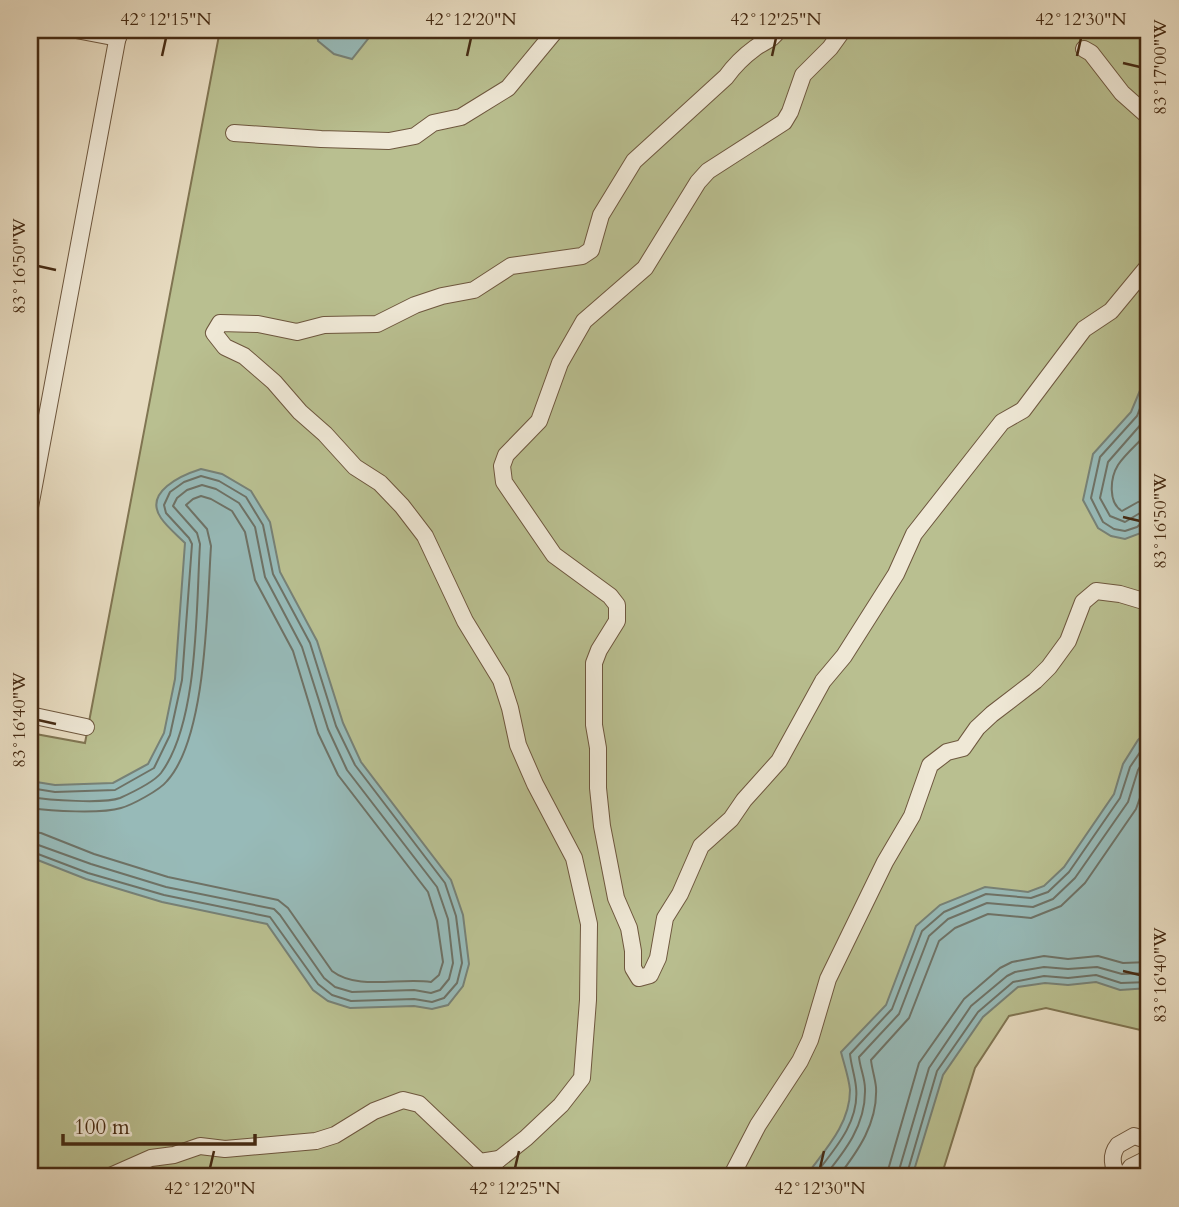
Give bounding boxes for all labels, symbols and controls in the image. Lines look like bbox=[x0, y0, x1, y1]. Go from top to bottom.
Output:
text: 42°12'15"N bbox=[120, 7, 212, 32]
text: 42°12'20"N bbox=[425, 7, 517, 32]
text: 42°12'25"N bbox=[730, 7, 822, 32]
text: 42°12'30"N bbox=[1035, 7, 1127, 32]
text: 83°17'00"W bbox=[1148, 19, 1173, 115]
text: 83°16'50"W bbox=[7, 218, 32, 314]
text: 83°16'50"W bbox=[1148, 473, 1173, 569]
text: 83°16'40"W bbox=[7, 672, 32, 768]
text: 83°16'40"W bbox=[1148, 927, 1173, 1023]
scale bar bbox=[63, 1102, 256, 1146]
text: 100 m bbox=[74, 1113, 130, 1142]
text: 42°12'20"N bbox=[164, 1176, 256, 1201]
text: 42°12'25"N bbox=[469, 1176, 561, 1201]
text: 42°12'30"N bbox=[774, 1176, 866, 1201]

